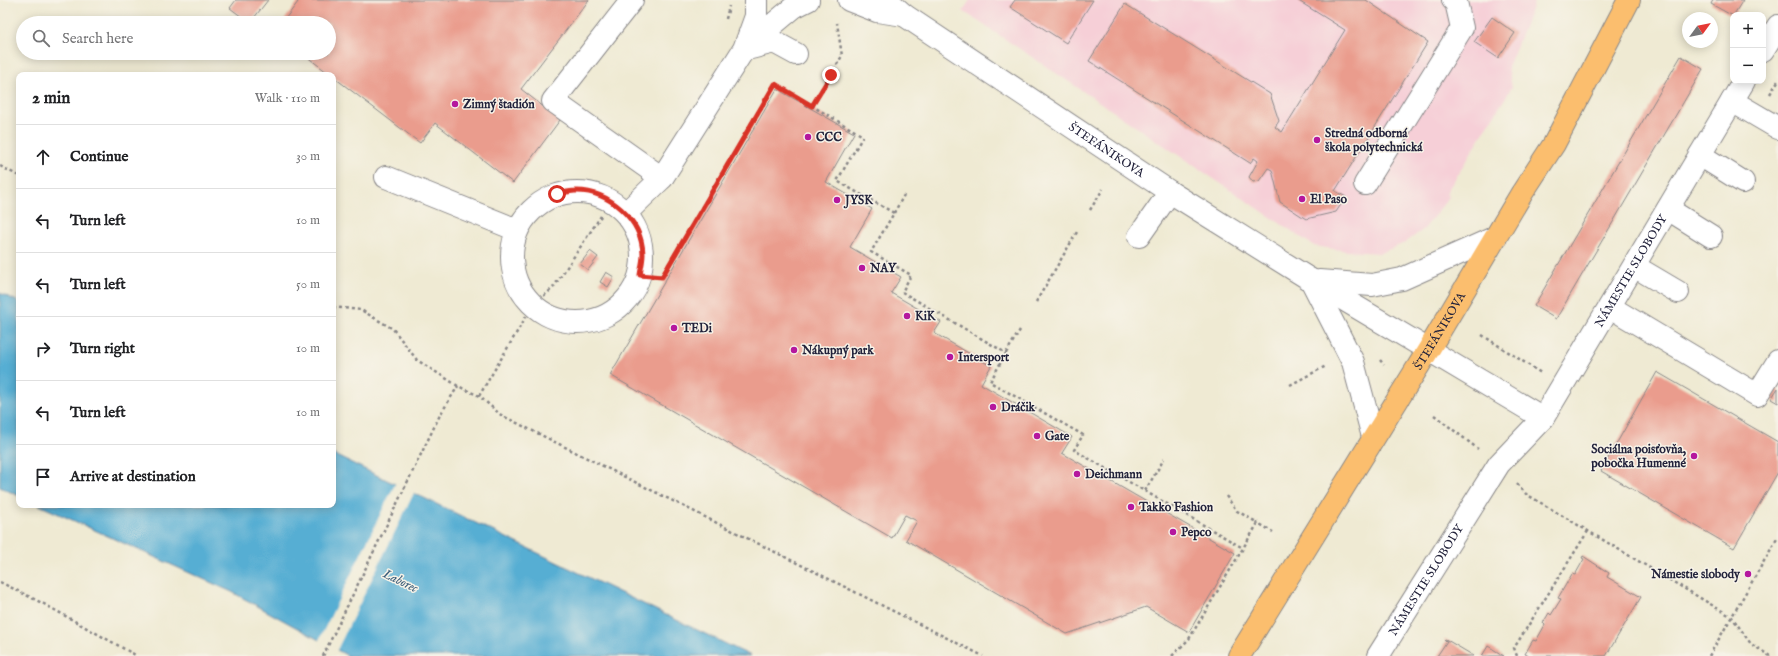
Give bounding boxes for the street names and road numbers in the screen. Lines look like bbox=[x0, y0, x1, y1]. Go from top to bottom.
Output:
street label: ŠTEFÁNIKOVA bbox=[1066, 119, 1148, 181]
street label: NÁMESTIE SLOBODY bbox=[1592, 211, 1671, 330]
street label: ŠTEFÁNIKOVA bbox=[1410, 289, 1470, 373]
street label: NÁMESTIE SLOBODY bbox=[1386, 521, 1467, 639]

